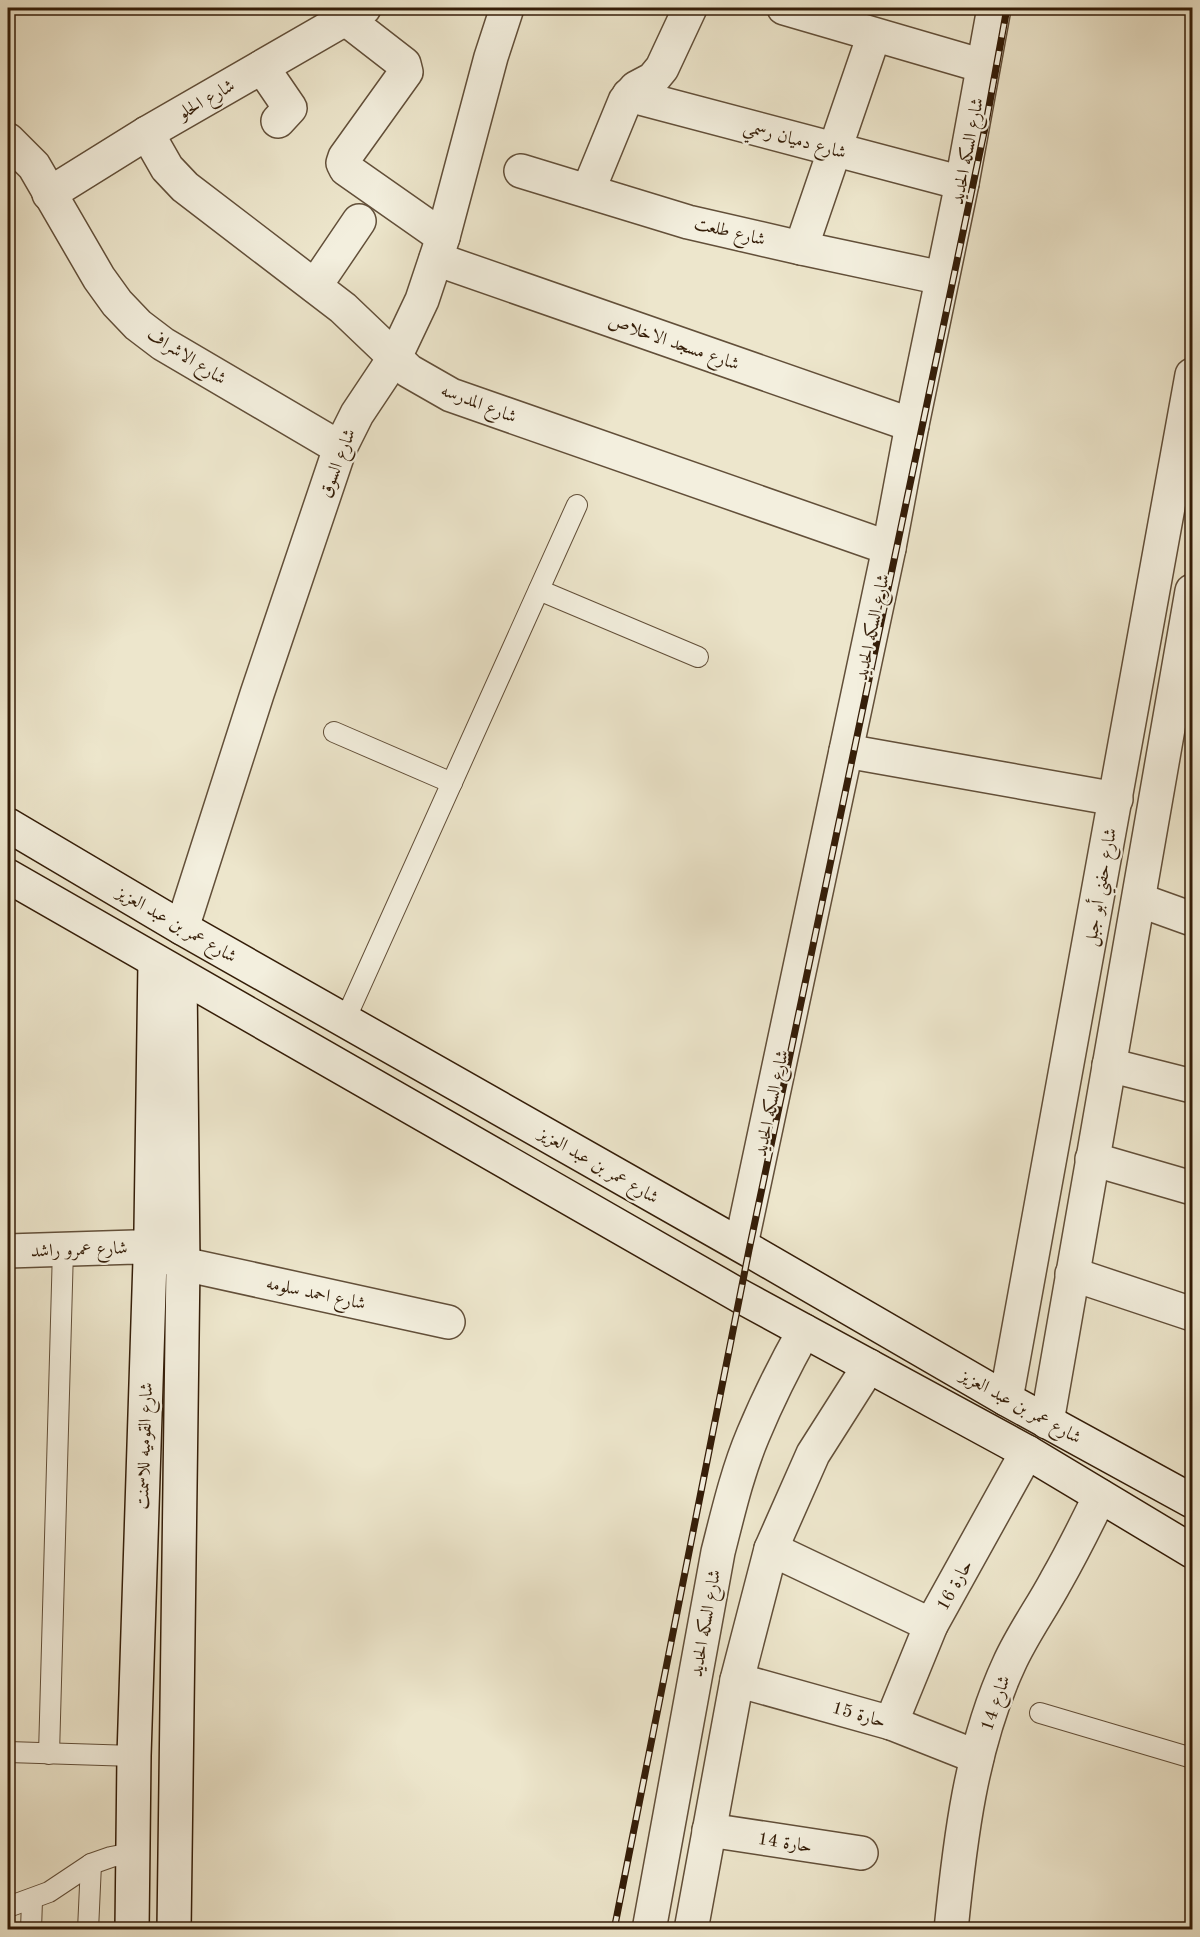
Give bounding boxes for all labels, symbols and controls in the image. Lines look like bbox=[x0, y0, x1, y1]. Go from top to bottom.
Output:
street label: شارع الحلو bbox=[173, 77, 240, 128]
street label: شارع السكه الحديد bbox=[948, 96, 992, 207]
street label: شارع دميان رسمي bbox=[740, 118, 848, 169]
street label: شارع طلعت bbox=[691, 214, 767, 254]
street label: شارع مسجد الاخلاص bbox=[604, 312, 742, 379]
street label: شارع الاشراف bbox=[141, 326, 229, 392]
street label: شارع المدرسه bbox=[437, 381, 519, 431]
street label: شارع السوق bbox=[317, 426, 364, 502]
street label: شارع السكه الحديد bbox=[852, 572, 898, 683]
street label: شارع حفني أبو جبل bbox=[1077, 826, 1127, 949]
street label: شارع عمر بن عبد العزيز bbox=[109, 882, 239, 971]
street label: شارع السكه الحديد bbox=[751, 1048, 797, 1159]
street label: شارع عمر بن عبد العزيز bbox=[531, 1123, 661, 1212]
street label: شارع عمرو راشد bbox=[30, 1239, 128, 1266]
street label: شارع احمد سلومه bbox=[263, 1275, 367, 1318]
street label: شارع عمر بن عبد العزيز bbox=[953, 1365, 1084, 1452]
street label: شارع القوميه للاسمنت bbox=[134, 1382, 161, 1510]
street label: حارة 16 bbox=[934, 1557, 977, 1614]
street label: شارع السكه الحديد bbox=[687, 1568, 729, 1679]
street label: شارع 14 bbox=[978, 1673, 1018, 1735]
street label: حارة 15 bbox=[830, 1699, 888, 1732]
street label: حارة 14 bbox=[756, 1830, 813, 1857]

